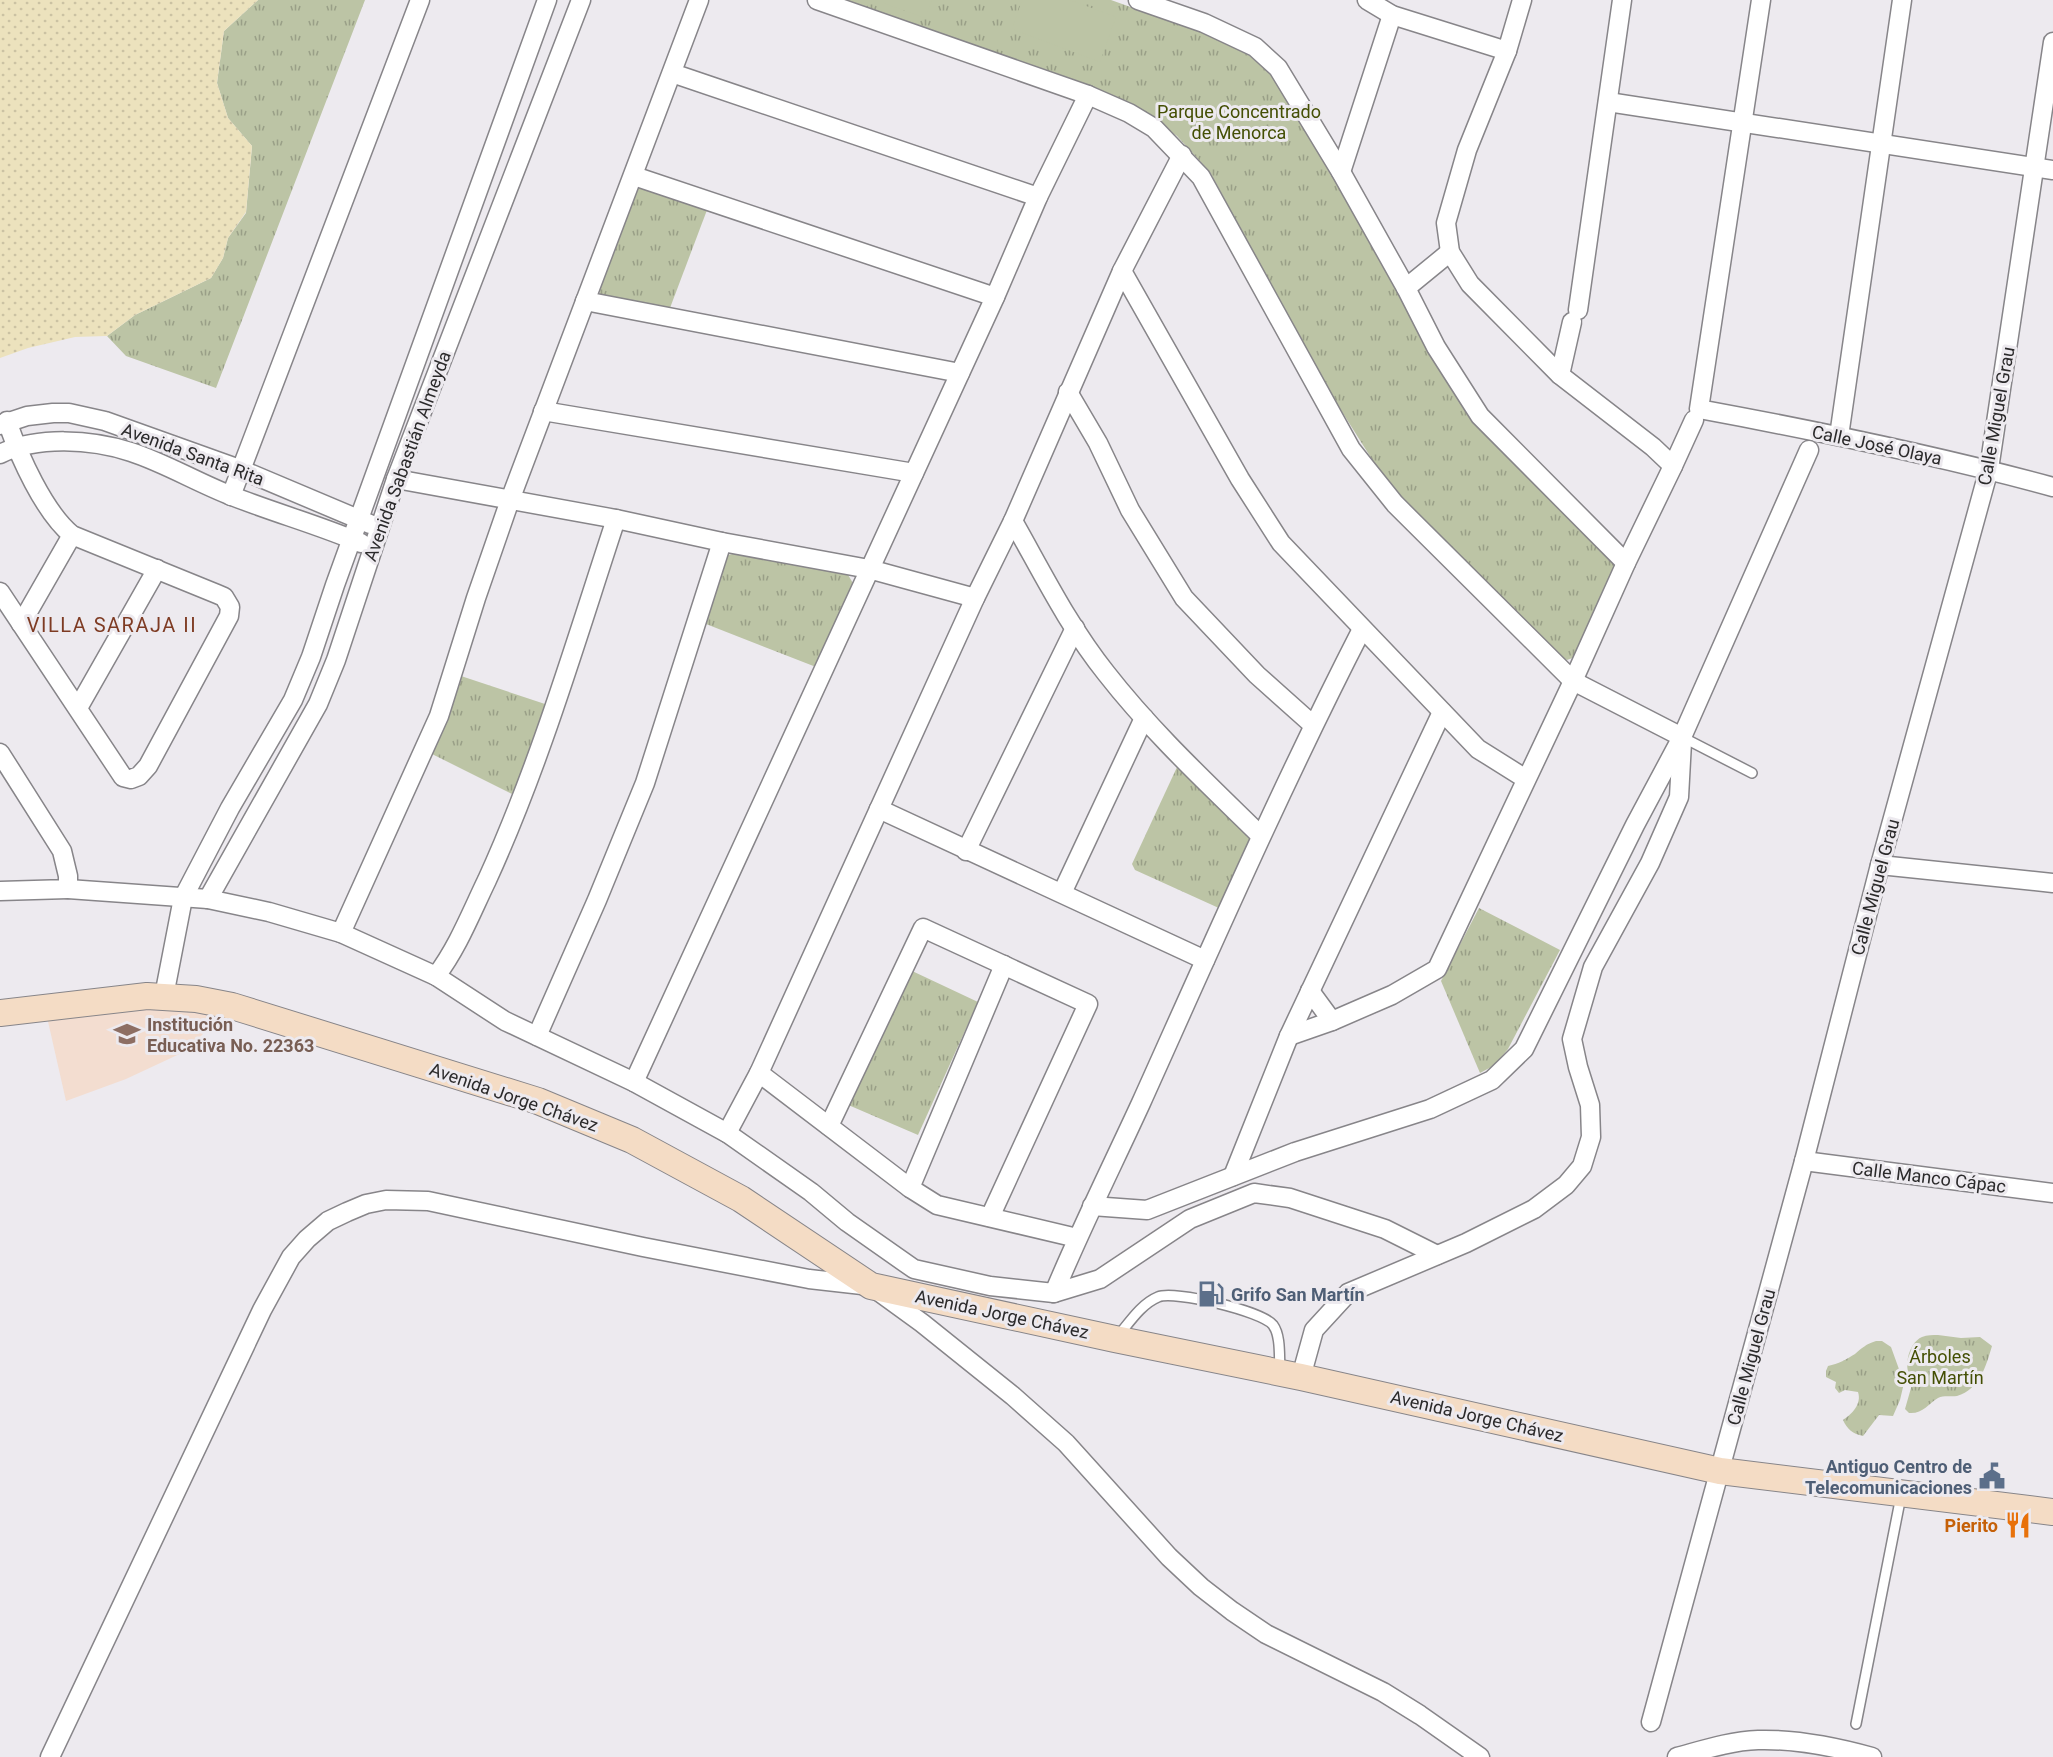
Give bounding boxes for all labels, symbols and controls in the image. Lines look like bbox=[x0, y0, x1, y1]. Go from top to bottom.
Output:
park label: Parque Concentrado de Menorca bbox=[1157, 101, 1321, 143]
street label: Calle Miguel Grau bbox=[1973, 345, 2019, 487]
street label: Avenida Sabastián Almeyda bbox=[359, 348, 455, 564]
street label: Avenida Santa Rita bbox=[119, 419, 267, 489]
street label: Calle José Olaya bbox=[1810, 421, 1944, 469]
district label: VILLA SARAJA II bbox=[27, 613, 197, 637]
street label: Calle Miguel Grau bbox=[1847, 816, 1903, 958]
place label: Institución Educativa No. 22363 bbox=[147, 1014, 314, 1056]
school or university icon: Institución Educativa No. 22363 bbox=[112, 1019, 142, 1049]
street label: Avenida Jorge Chávez bbox=[427, 1058, 601, 1136]
street label: Calle Manco Cápac bbox=[1851, 1157, 2007, 1197]
fuel station icon: Grifo San Martín bbox=[1196, 1279, 1226, 1309]
place label: Grifo San Martín bbox=[1231, 1284, 1365, 1305]
street label: Avenida Jorge Chávez bbox=[913, 1285, 1091, 1343]
street label: Calle Miguel Grau bbox=[1723, 1286, 1779, 1428]
park label: Árboles San Martín bbox=[1896, 1346, 1984, 1388]
street label: Avenida Jorge Chávez bbox=[1389, 1386, 1566, 1446]
place label: Antiguo Centro de Telecomunicaciones bbox=[1805, 1456, 1972, 1498]
public building icon: Antiguo Centro de Telecomunicaciones bbox=[1977, 1461, 2007, 1491]
restaurant icon: Pierito bbox=[2003, 1510, 2033, 1540]
place label: Pierito bbox=[1945, 1515, 1998, 1536]

